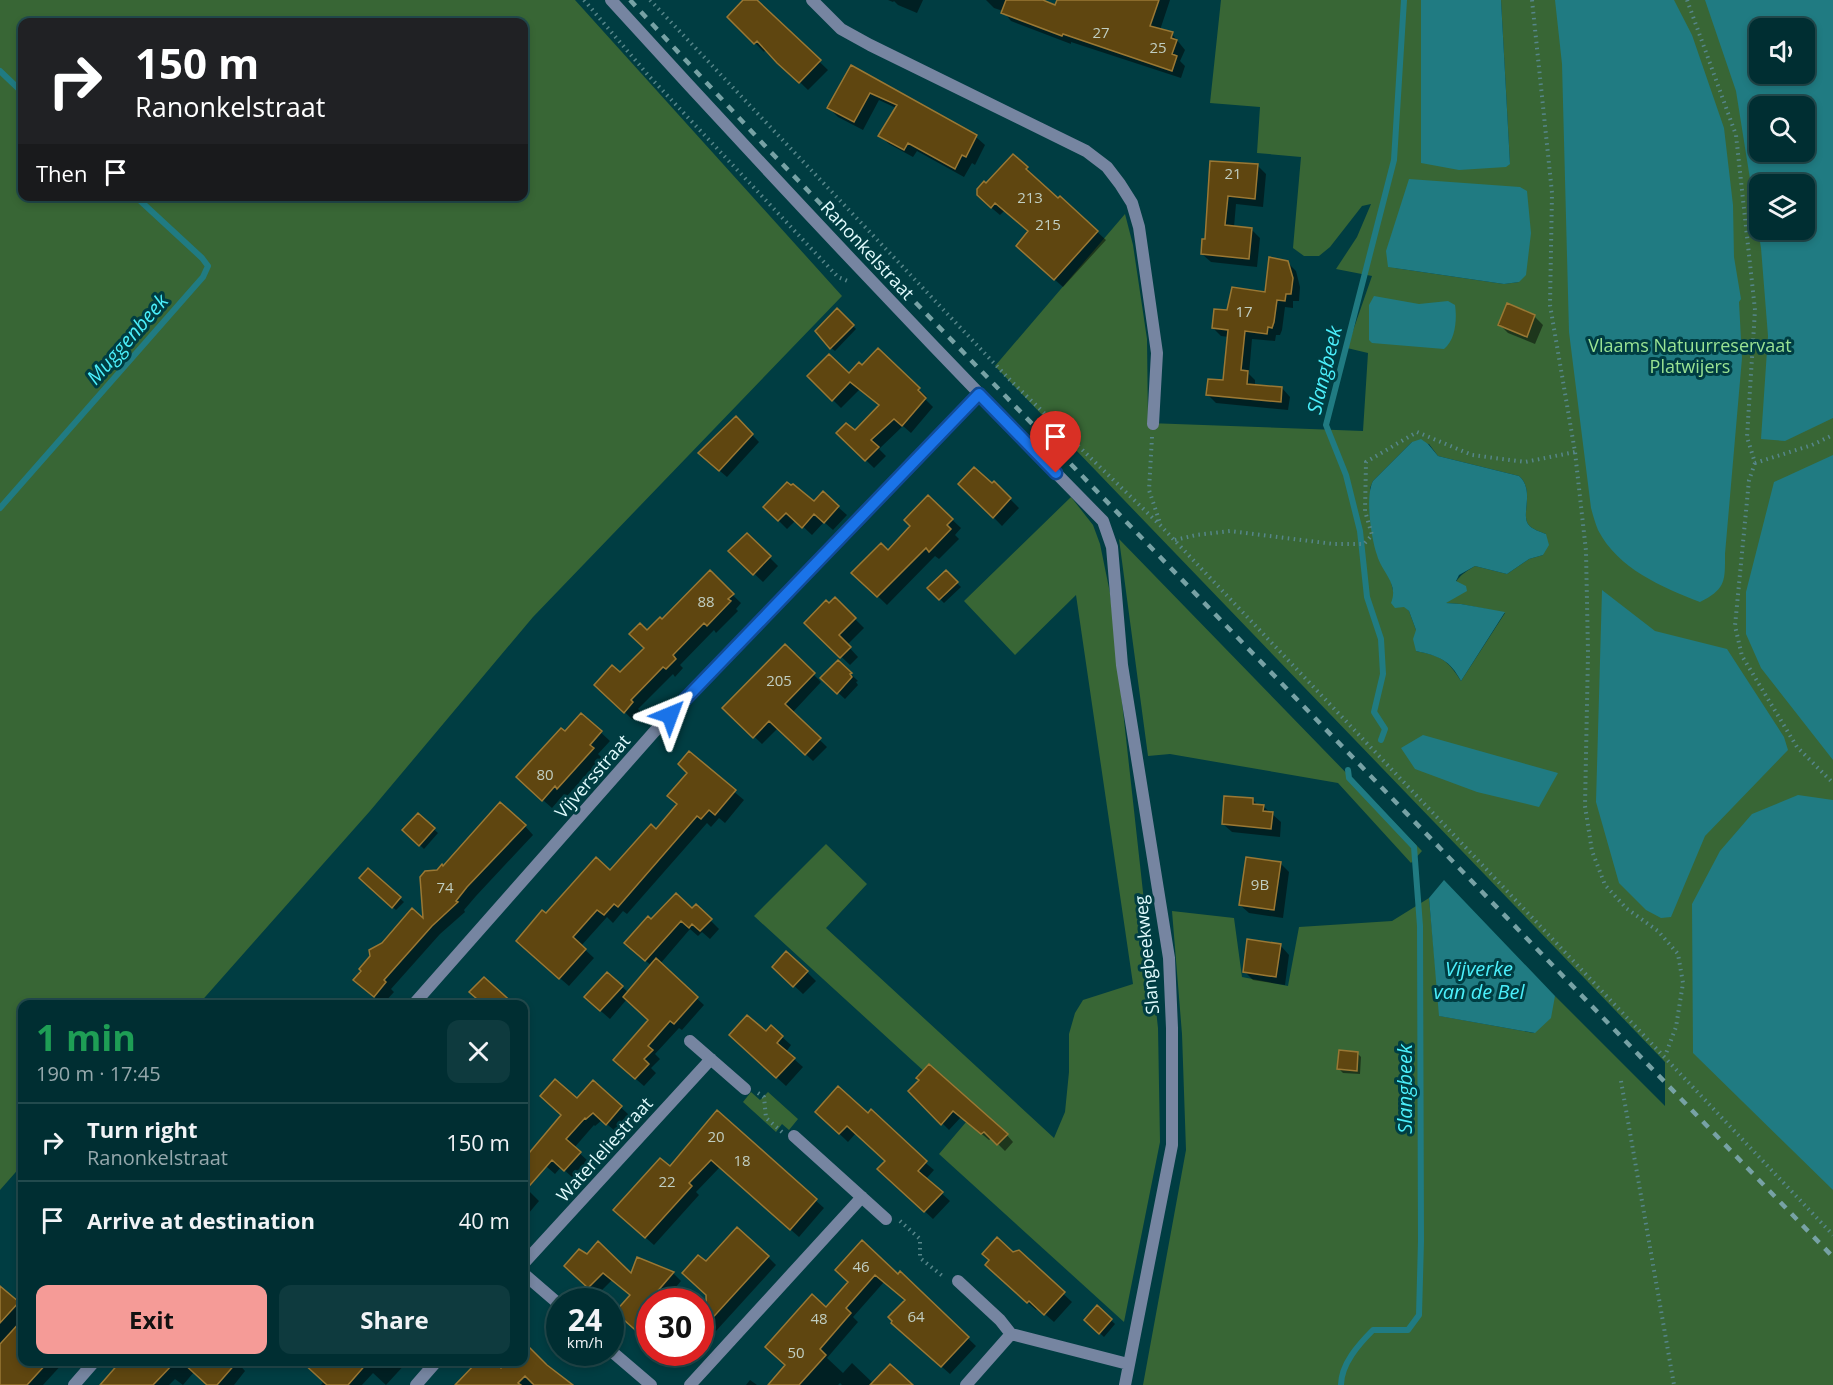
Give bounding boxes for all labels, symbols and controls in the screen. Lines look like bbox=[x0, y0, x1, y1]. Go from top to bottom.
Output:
map controls bbox=[1749, 18, 1815, 240]
button: sound bbox=[1749, 18, 1815, 84]
house number: 27 bbox=[1092, 22, 1110, 42]
text: 150 m bbox=[135, 34, 259, 91]
house number: 25 bbox=[1149, 37, 1167, 57]
icon: right bbox=[36, 42, 114, 120]
text: Ranonkelstraat bbox=[135, 88, 325, 125]
button: search bbox=[1749, 96, 1815, 162]
icon: arrive bbox=[99, 156, 132, 189]
text: Then bbox=[36, 158, 87, 188]
house number: 21 bbox=[1224, 163, 1242, 183]
button: layers bbox=[1749, 174, 1815, 240]
house number: 213 bbox=[1017, 187, 1043, 207]
street label: Ranonkelstraat bbox=[816, 195, 920, 305]
house number: 215 bbox=[1035, 214, 1061, 234]
water label: Muggenbeek bbox=[80, 287, 175, 390]
house number: 17 bbox=[1235, 301, 1253, 321]
water label: Slangbeek bbox=[1300, 322, 1348, 417]
park label: Vlaams Natuurreservaat Platwijers bbox=[1588, 333, 1792, 378]
pin bbox=[1030, 411, 1081, 473]
icon: arrive bbox=[1039, 420, 1072, 453]
house number: 88 bbox=[697, 591, 715, 611]
house number: 205 bbox=[766, 670, 792, 690]
position arrow bbox=[638, 683, 702, 747]
street label: Vijversstraat bbox=[549, 729, 635, 823]
house number: 80 bbox=[536, 764, 554, 784]
house number: 9B bbox=[1251, 874, 1269, 894]
house number: 74 bbox=[436, 877, 454, 897]
street label: Slangbeekweg bbox=[1128, 894, 1164, 1016]
water label: Vijverke van de Bel bbox=[1434, 955, 1525, 1005]
text: 1 min bbox=[36, 1013, 136, 1062]
button: close bbox=[447, 1020, 510, 1083]
water label: Slangbeek bbox=[1391, 1043, 1418, 1134]
text: 190 m · 17:45 bbox=[36, 1060, 161, 1087]
street label: Waterleliestraat bbox=[551, 1092, 657, 1206]
text: Turn right bbox=[87, 1114, 198, 1144]
icon: right bbox=[36, 1126, 69, 1159]
house number: 20 bbox=[707, 1126, 725, 1146]
text: 150 m bbox=[446, 1127, 510, 1157]
text: Ranonkelstraat bbox=[87, 1144, 228, 1171]
house number: 18 bbox=[733, 1150, 751, 1170]
house number: 22 bbox=[658, 1171, 676, 1191]
icon: arrive bbox=[36, 1204, 69, 1237]
text: Arrive at destination bbox=[87, 1205, 315, 1235]
text: 40 m bbox=[459, 1205, 510, 1235]
house number: 46 bbox=[852, 1256, 870, 1276]
button: Exit bbox=[36, 1285, 267, 1354]
button: Share bbox=[279, 1285, 510, 1354]
speed limit sign: 30 bbox=[636, 1288, 714, 1366]
text: 24 bbox=[568, 1299, 602, 1340]
house number: 64 bbox=[907, 1306, 925, 1326]
house number: 48 bbox=[810, 1308, 828, 1328]
text: km/h bbox=[567, 1332, 603, 1352]
house number: 50 bbox=[787, 1342, 805, 1362]

